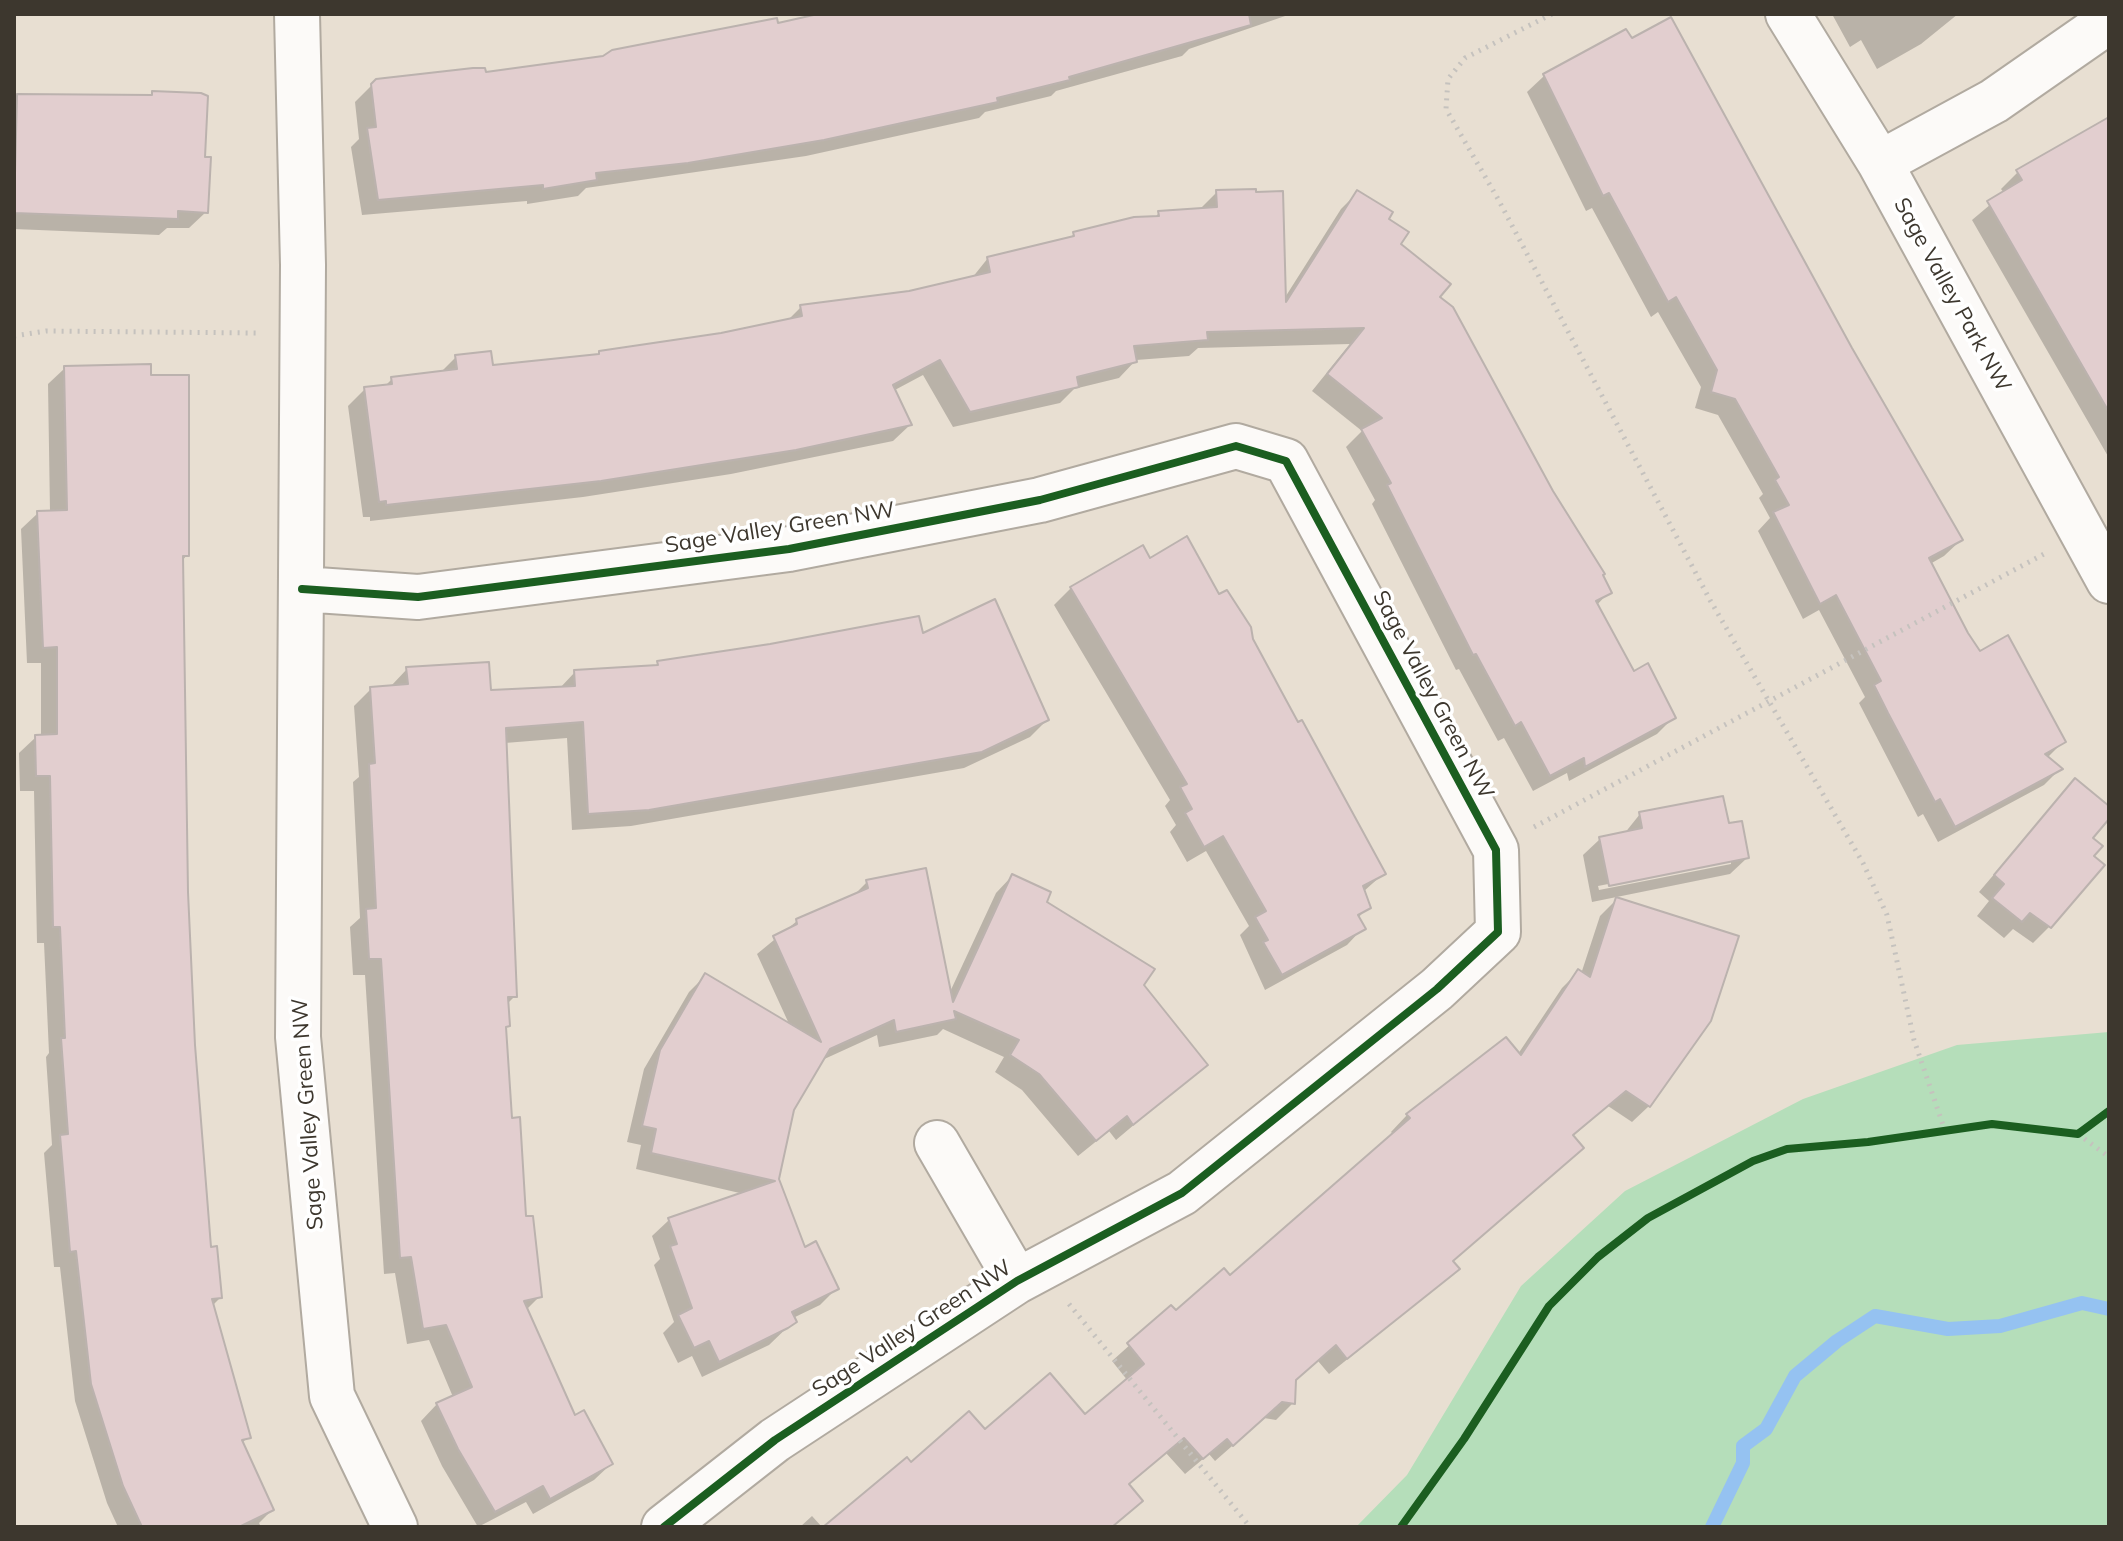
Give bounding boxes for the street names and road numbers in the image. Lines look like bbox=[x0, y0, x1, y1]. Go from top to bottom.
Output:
street label: Sage Valley Park NW bbox=[1888, 193, 2016, 397]
street label: Sage Valley Green NW bbox=[663, 497, 897, 559]
street label: Sage Valley Green NW bbox=[1367, 586, 1499, 804]
street label: Sage Valley Green NW bbox=[287, 997, 329, 1231]
street label: Sage Valley Green NW bbox=[807, 1255, 1017, 1403]

